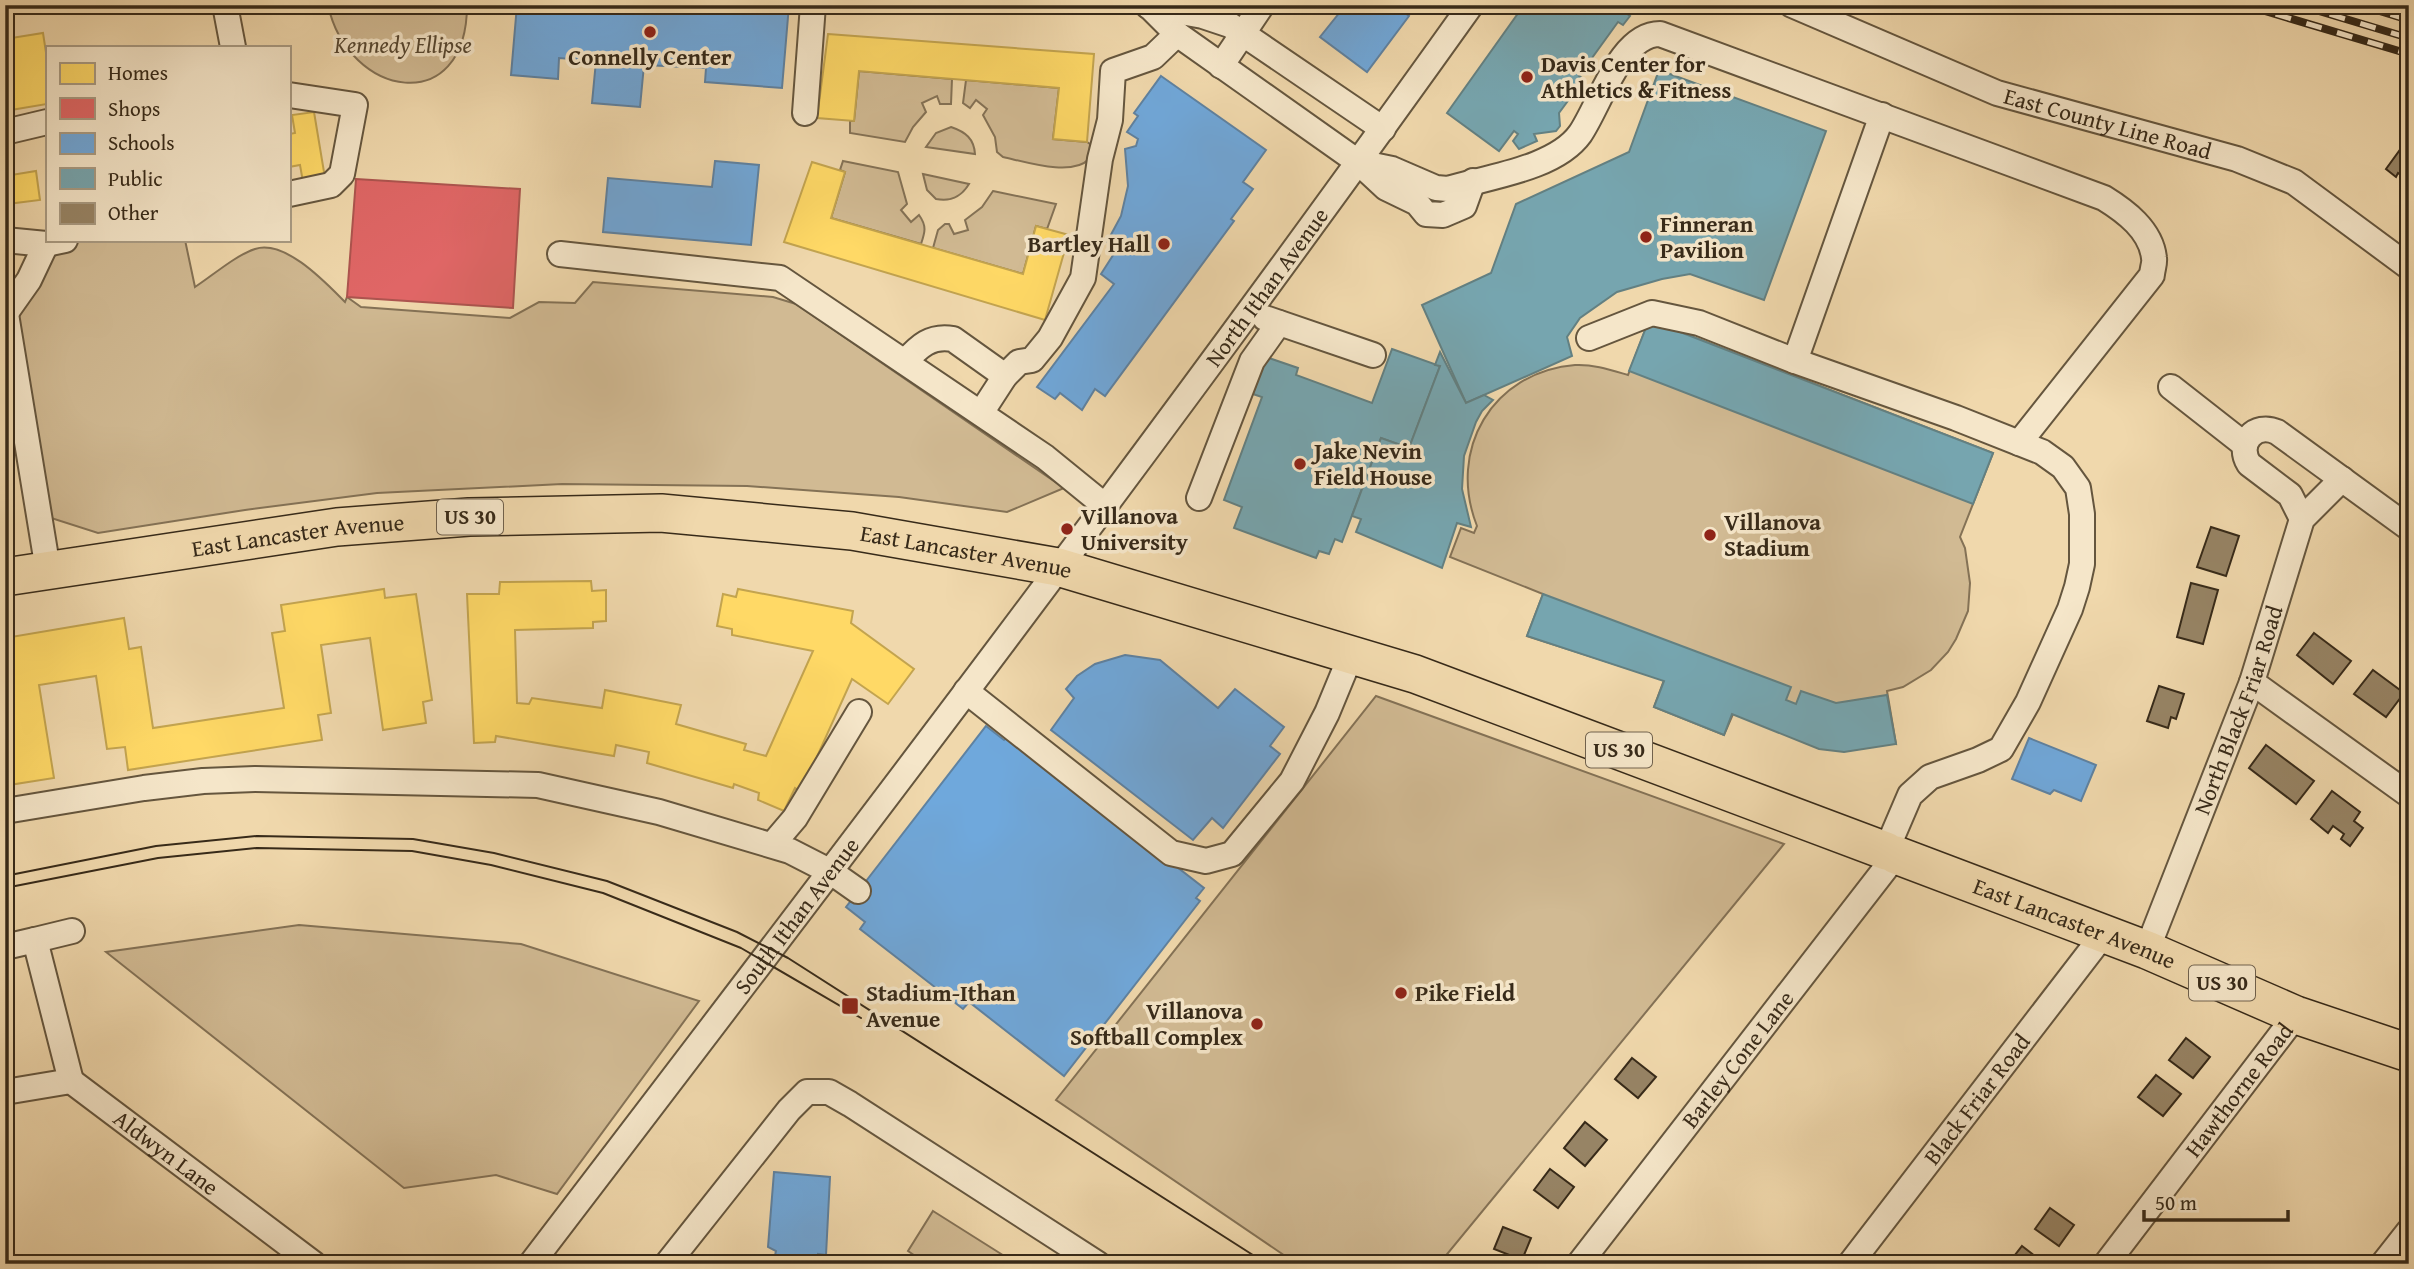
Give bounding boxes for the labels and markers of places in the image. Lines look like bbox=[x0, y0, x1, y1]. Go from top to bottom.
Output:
marker: Connelly Center bbox=[642, 24, 658, 40]
place label: Connelly Center bbox=[568, 40, 732, 73]
place label: Davis Center for Athletics & Fitness bbox=[1541, 47, 1732, 106]
marker: Davis Center for Athletics & Fitness bbox=[1519, 69, 1535, 85]
place label: Finneran Pavilion bbox=[1660, 207, 1754, 266]
place label: Bartley Hall bbox=[1027, 227, 1150, 260]
marker: Finneran Pavilion bbox=[1638, 229, 1654, 245]
marker: Bartley Hall bbox=[1156, 236, 1172, 252]
place label: Jake Nevin Field House bbox=[1310, 434, 1432, 493]
marker: Jake Nevin Field House bbox=[1292, 456, 1308, 472]
place label: Villanova University bbox=[1081, 499, 1188, 558]
place label: Villanova Stadium bbox=[1724, 505, 1821, 564]
marker: Villanova University bbox=[1059, 521, 1075, 537]
marker: Villanova Stadium bbox=[1702, 527, 1718, 543]
place label: Stadium-Ithan Avenue bbox=[866, 976, 1016, 1035]
place label: Pike Field bbox=[1415, 976, 1516, 1009]
marker: Pike Field bbox=[1393, 985, 1409, 1001]
place label: Villanova Softball Complex bbox=[1070, 994, 1243, 1053]
marker: Stadium-Ithan Avenue bbox=[840, 996, 860, 1016]
marker: Villanova Softball Complex bbox=[1249, 1016, 1265, 1032]

